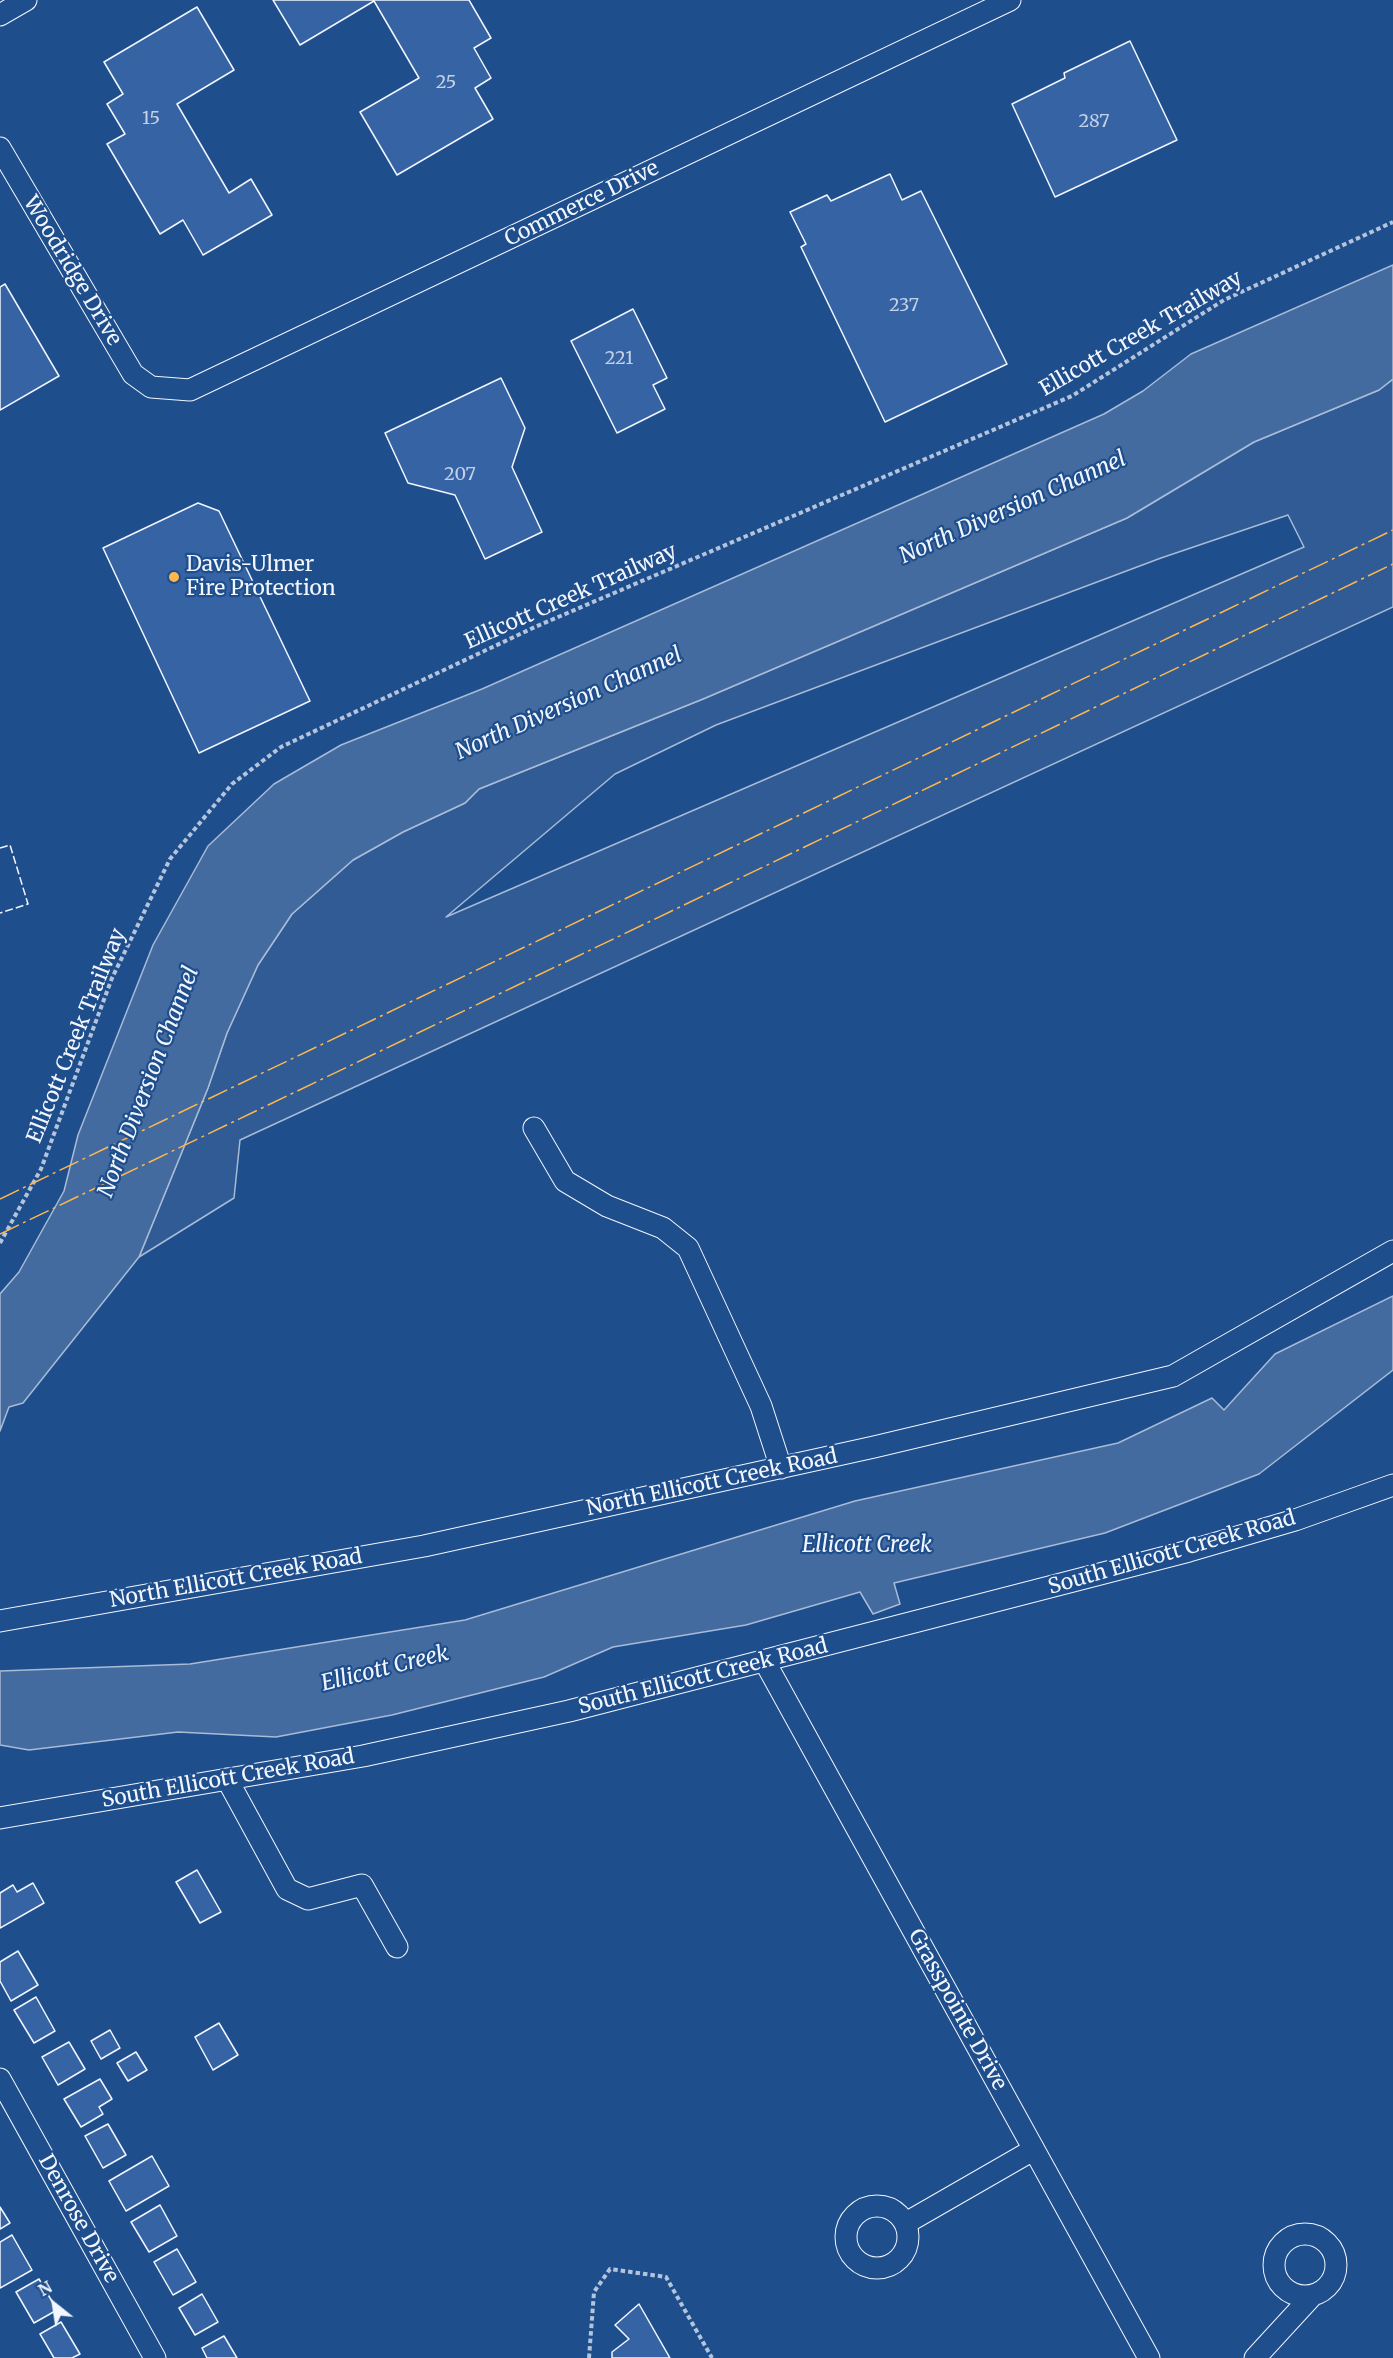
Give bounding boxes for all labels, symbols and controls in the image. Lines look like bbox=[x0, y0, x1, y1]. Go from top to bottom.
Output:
house number: 25 bbox=[436, 72, 456, 94]
house number: 15 bbox=[142, 108, 160, 130]
house number: 287 bbox=[1078, 111, 1110, 133]
street label: Commerce Drive bbox=[501, 156, 663, 252]
street label: Woodridge Drive bbox=[17, 192, 127, 350]
street label: Ellicott Creek Trailway bbox=[1035, 266, 1247, 402]
house number: 237 bbox=[889, 295, 919, 317]
house number: 221 bbox=[605, 348, 633, 370]
water label: North Diversion Channel bbox=[896, 446, 1130, 570]
house number: 207 bbox=[444, 464, 476, 486]
street label: Ellicott Creek Trailway bbox=[461, 539, 681, 655]
place label: Davis-Ulmer Fire Protection bbox=[186, 552, 336, 602]
marker: Davis-Ulmer Fire Protection bbox=[167, 570, 181, 584]
water label: North Diversion Channel bbox=[452, 642, 686, 766]
street label: Ellicott Creek Trailway bbox=[22, 925, 132, 1147]
water label: North Diversion Channel bbox=[93, 963, 205, 1201]
street label: North Ellicott Creek Road bbox=[584, 1444, 840, 1522]
street label: South Ellicott Creek Road bbox=[1045, 1506, 1299, 1600]
water label: Ellicott Creek bbox=[802, 1533, 932, 1559]
street label: North Ellicott Creek Road bbox=[108, 1544, 364, 1614]
street label: South Ellicott Creek Road bbox=[576, 1634, 830, 1720]
water label: Ellicott Creek bbox=[319, 1640, 451, 1698]
street label: South Ellicott Creek Road bbox=[100, 1744, 356, 1814]
street label: Grasspointe Drive bbox=[902, 1925, 1012, 2095]
street label: Denrose Drive bbox=[32, 2150, 124, 2288]
north arrow bbox=[24, 2274, 84, 2334]
text: N bbox=[35, 2277, 55, 2300]

